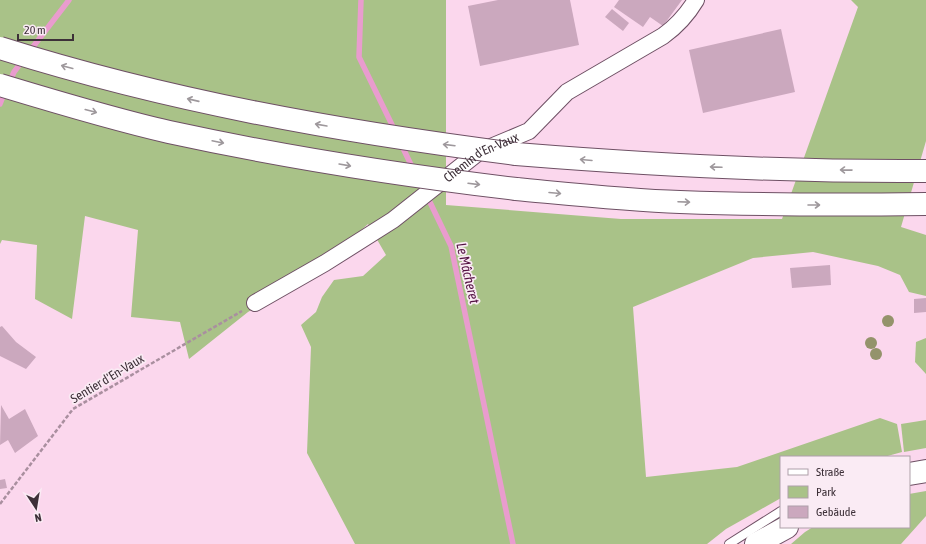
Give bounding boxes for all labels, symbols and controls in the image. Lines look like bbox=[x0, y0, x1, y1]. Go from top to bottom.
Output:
scale bar bbox=[18, 16, 73, 42]
text: 20 m bbox=[24, 23, 46, 37]
one-way arrow bbox=[61, 63, 74, 71]
one-way arrow bbox=[187, 95, 200, 103]
one-way arrow bbox=[85, 108, 98, 115]
one-way arrow bbox=[315, 121, 328, 129]
street label: Chemin d'En-Vaux bbox=[441, 129, 522, 185]
one-way arrow bbox=[211, 138, 224, 146]
one-way arrow bbox=[443, 142, 456, 149]
one-way arrow bbox=[580, 156, 593, 163]
one-way arrow bbox=[339, 162, 352, 170]
one-way arrow bbox=[710, 164, 723, 171]
one-way arrow bbox=[840, 167, 853, 174]
one-way arrow bbox=[467, 181, 480, 188]
one-way arrow bbox=[548, 189, 561, 197]
one-way arrow bbox=[677, 198, 690, 206]
one-way arrow bbox=[807, 201, 820, 209]
water label: Le Mâcheret bbox=[453, 241, 483, 305]
street label: Sentier d'En-Vaux bbox=[68, 350, 147, 406]
legend bbox=[780, 456, 910, 528]
text: Straße bbox=[816, 465, 844, 479]
text: Park bbox=[816, 485, 837, 499]
north arrow bbox=[16, 488, 56, 528]
text: Gebäude bbox=[816, 505, 856, 519]
text: N bbox=[34, 511, 43, 524]

